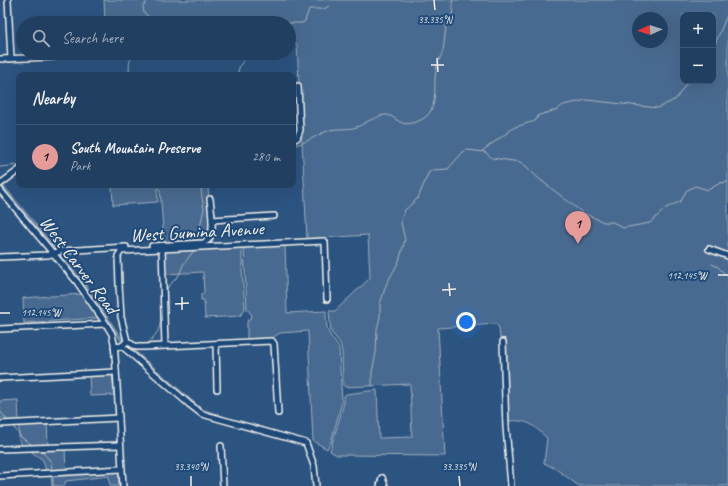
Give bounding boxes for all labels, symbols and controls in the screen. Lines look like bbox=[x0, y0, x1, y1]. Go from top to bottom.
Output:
north arrow bbox=[632, 12, 668, 48]
map controls bbox=[680, 12, 716, 84]
button: + bbox=[680, 12, 716, 48]
text: 33.335°N bbox=[418, 13, 454, 26]
search box bbox=[16, 16, 296, 60]
icon: search bbox=[30, 27, 52, 49]
text: Search here bbox=[62, 29, 123, 48]
button: − bbox=[680, 48, 716, 84]
text: Nearby bbox=[32, 88, 75, 109]
text: South Mountain Preserve bbox=[70, 139, 200, 158]
text: 1 bbox=[42, 149, 48, 165]
text: 280 m bbox=[252, 149, 280, 165]
text: Park bbox=[70, 158, 91, 174]
street label: West Carver Road bbox=[34, 211, 125, 321]
pin: 1 bbox=[565, 211, 591, 244]
street label: West Gumina Avenue bbox=[130, 216, 266, 247]
text: 112.145°W bbox=[667, 269, 708, 282]
text: 112.145°W bbox=[21, 306, 62, 319]
your location bbox=[456, 312, 476, 332]
text: 33.340°N bbox=[174, 460, 210, 473]
text: 33.335°N bbox=[442, 460, 478, 473]

